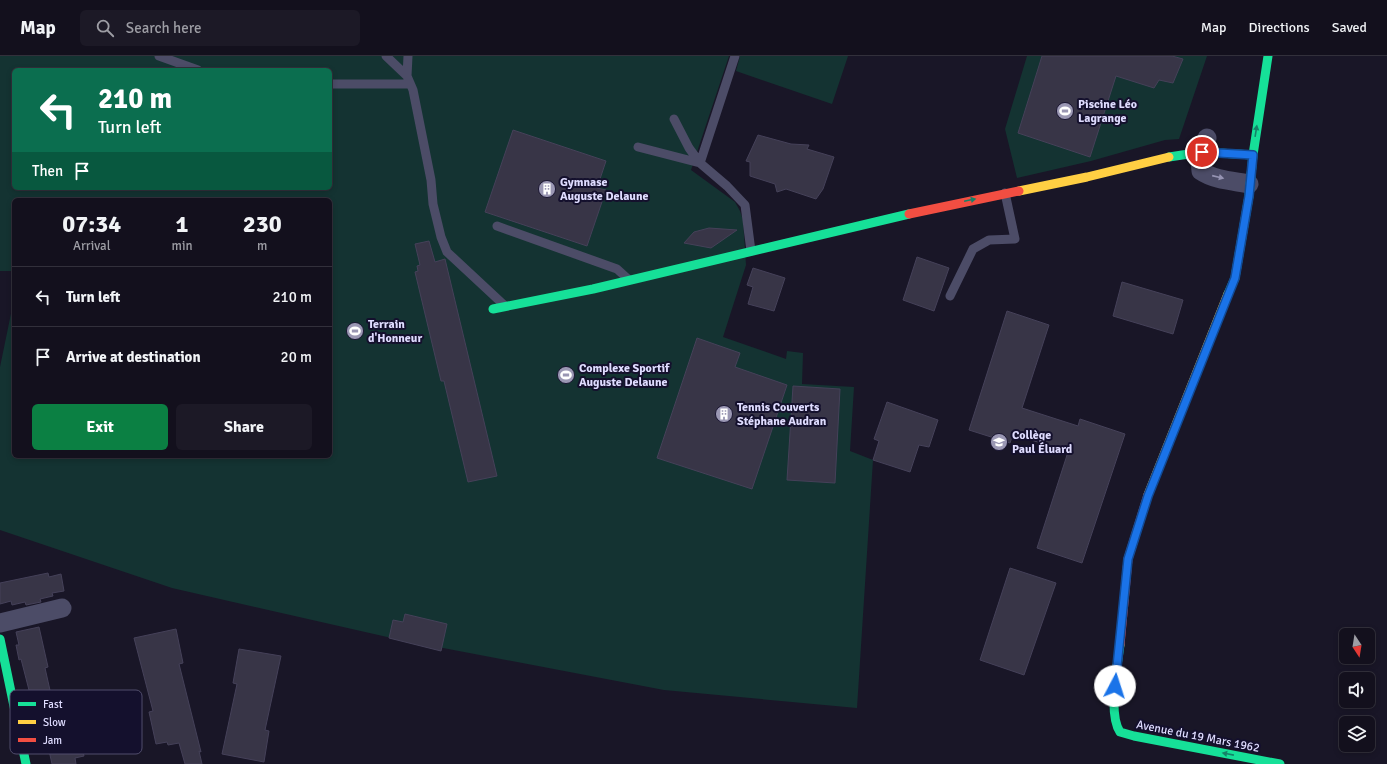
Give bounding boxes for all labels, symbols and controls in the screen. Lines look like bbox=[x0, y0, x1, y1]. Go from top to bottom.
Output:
search box bbox=[80, 10, 360, 46]
text: Map bbox=[20, 16, 56, 40]
icon: search bbox=[94, 17, 116, 39]
text: Search here bbox=[126, 19, 201, 37]
text: Map bbox=[1201, 19, 1227, 36]
text: Directions bbox=[1249, 19, 1310, 36]
text: Saved bbox=[1332, 19, 1367, 36]
text: 210 m bbox=[98, 82, 172, 116]
icon: left bbox=[32, 84, 84, 136]
place label: Piscine Léo Lagrange bbox=[1078, 97, 1137, 126]
sports icon: Piscine Léo Lagrange bbox=[1055, 101, 1075, 121]
text: Turn left bbox=[98, 116, 161, 138]
one-way arrow bbox=[1253, 125, 1259, 137]
pin bbox=[1185, 135, 1219, 169]
icon: arrive bbox=[1191, 141, 1213, 163]
icon: arrive bbox=[71, 160, 93, 182]
text: Then bbox=[32, 162, 63, 180]
place label: Gymnase Auguste Delaune bbox=[560, 175, 648, 204]
one-way arrow bbox=[1212, 175, 1224, 181]
building icon: Gymnase Auguste Delaune bbox=[537, 179, 557, 199]
one-way arrow bbox=[964, 197, 976, 203]
text: 07:34 bbox=[62, 209, 121, 239]
text: 1 bbox=[176, 209, 188, 239]
text: 230 bbox=[243, 209, 282, 239]
text: Arrival bbox=[73, 238, 110, 254]
text: min bbox=[172, 238, 193, 254]
text: m bbox=[257, 238, 267, 254]
icon: left bbox=[32, 286, 54, 308]
text: Turn left bbox=[66, 288, 120, 306]
text: 210 m bbox=[272, 288, 312, 306]
place label: Terrain d'Honneur bbox=[368, 317, 422, 346]
sports icon: Terrain d'Honneur bbox=[345, 321, 365, 341]
icon: arrive bbox=[32, 346, 54, 368]
text: Arrive at destination bbox=[66, 348, 201, 366]
text: 20 m bbox=[281, 348, 312, 366]
place label: Complexe Sportif Auguste Delaune bbox=[579, 361, 670, 390]
sports icon: Complexe Sportif Auguste Delaune bbox=[556, 365, 576, 385]
place label: Tennis Couverts Stéphane Audran bbox=[737, 400, 827, 429]
button: Exit bbox=[32, 404, 168, 450]
button: Share bbox=[176, 404, 312, 450]
building icon: Tennis Couverts Stéphane Audran bbox=[714, 404, 734, 424]
place label: Collège Paul Éluard bbox=[1012, 428, 1073, 457]
school or university icon: Collège Paul Éluard bbox=[989, 432, 1009, 452]
north arrow bbox=[1339, 628, 1375, 664]
map controls bbox=[1339, 628, 1375, 752]
position arrow bbox=[1094, 665, 1136, 707]
button: sound bbox=[1339, 672, 1375, 708]
legend bbox=[10, 690, 142, 754]
text: Fast bbox=[43, 698, 63, 711]
text: Slow bbox=[43, 716, 66, 729]
button: layers bbox=[1339, 716, 1375, 752]
street label: Avenue du 19 Mars 1962 bbox=[1135, 717, 1261, 756]
text: Jam bbox=[43, 734, 62, 747]
one-way arrow bbox=[1222, 751, 1234, 757]

